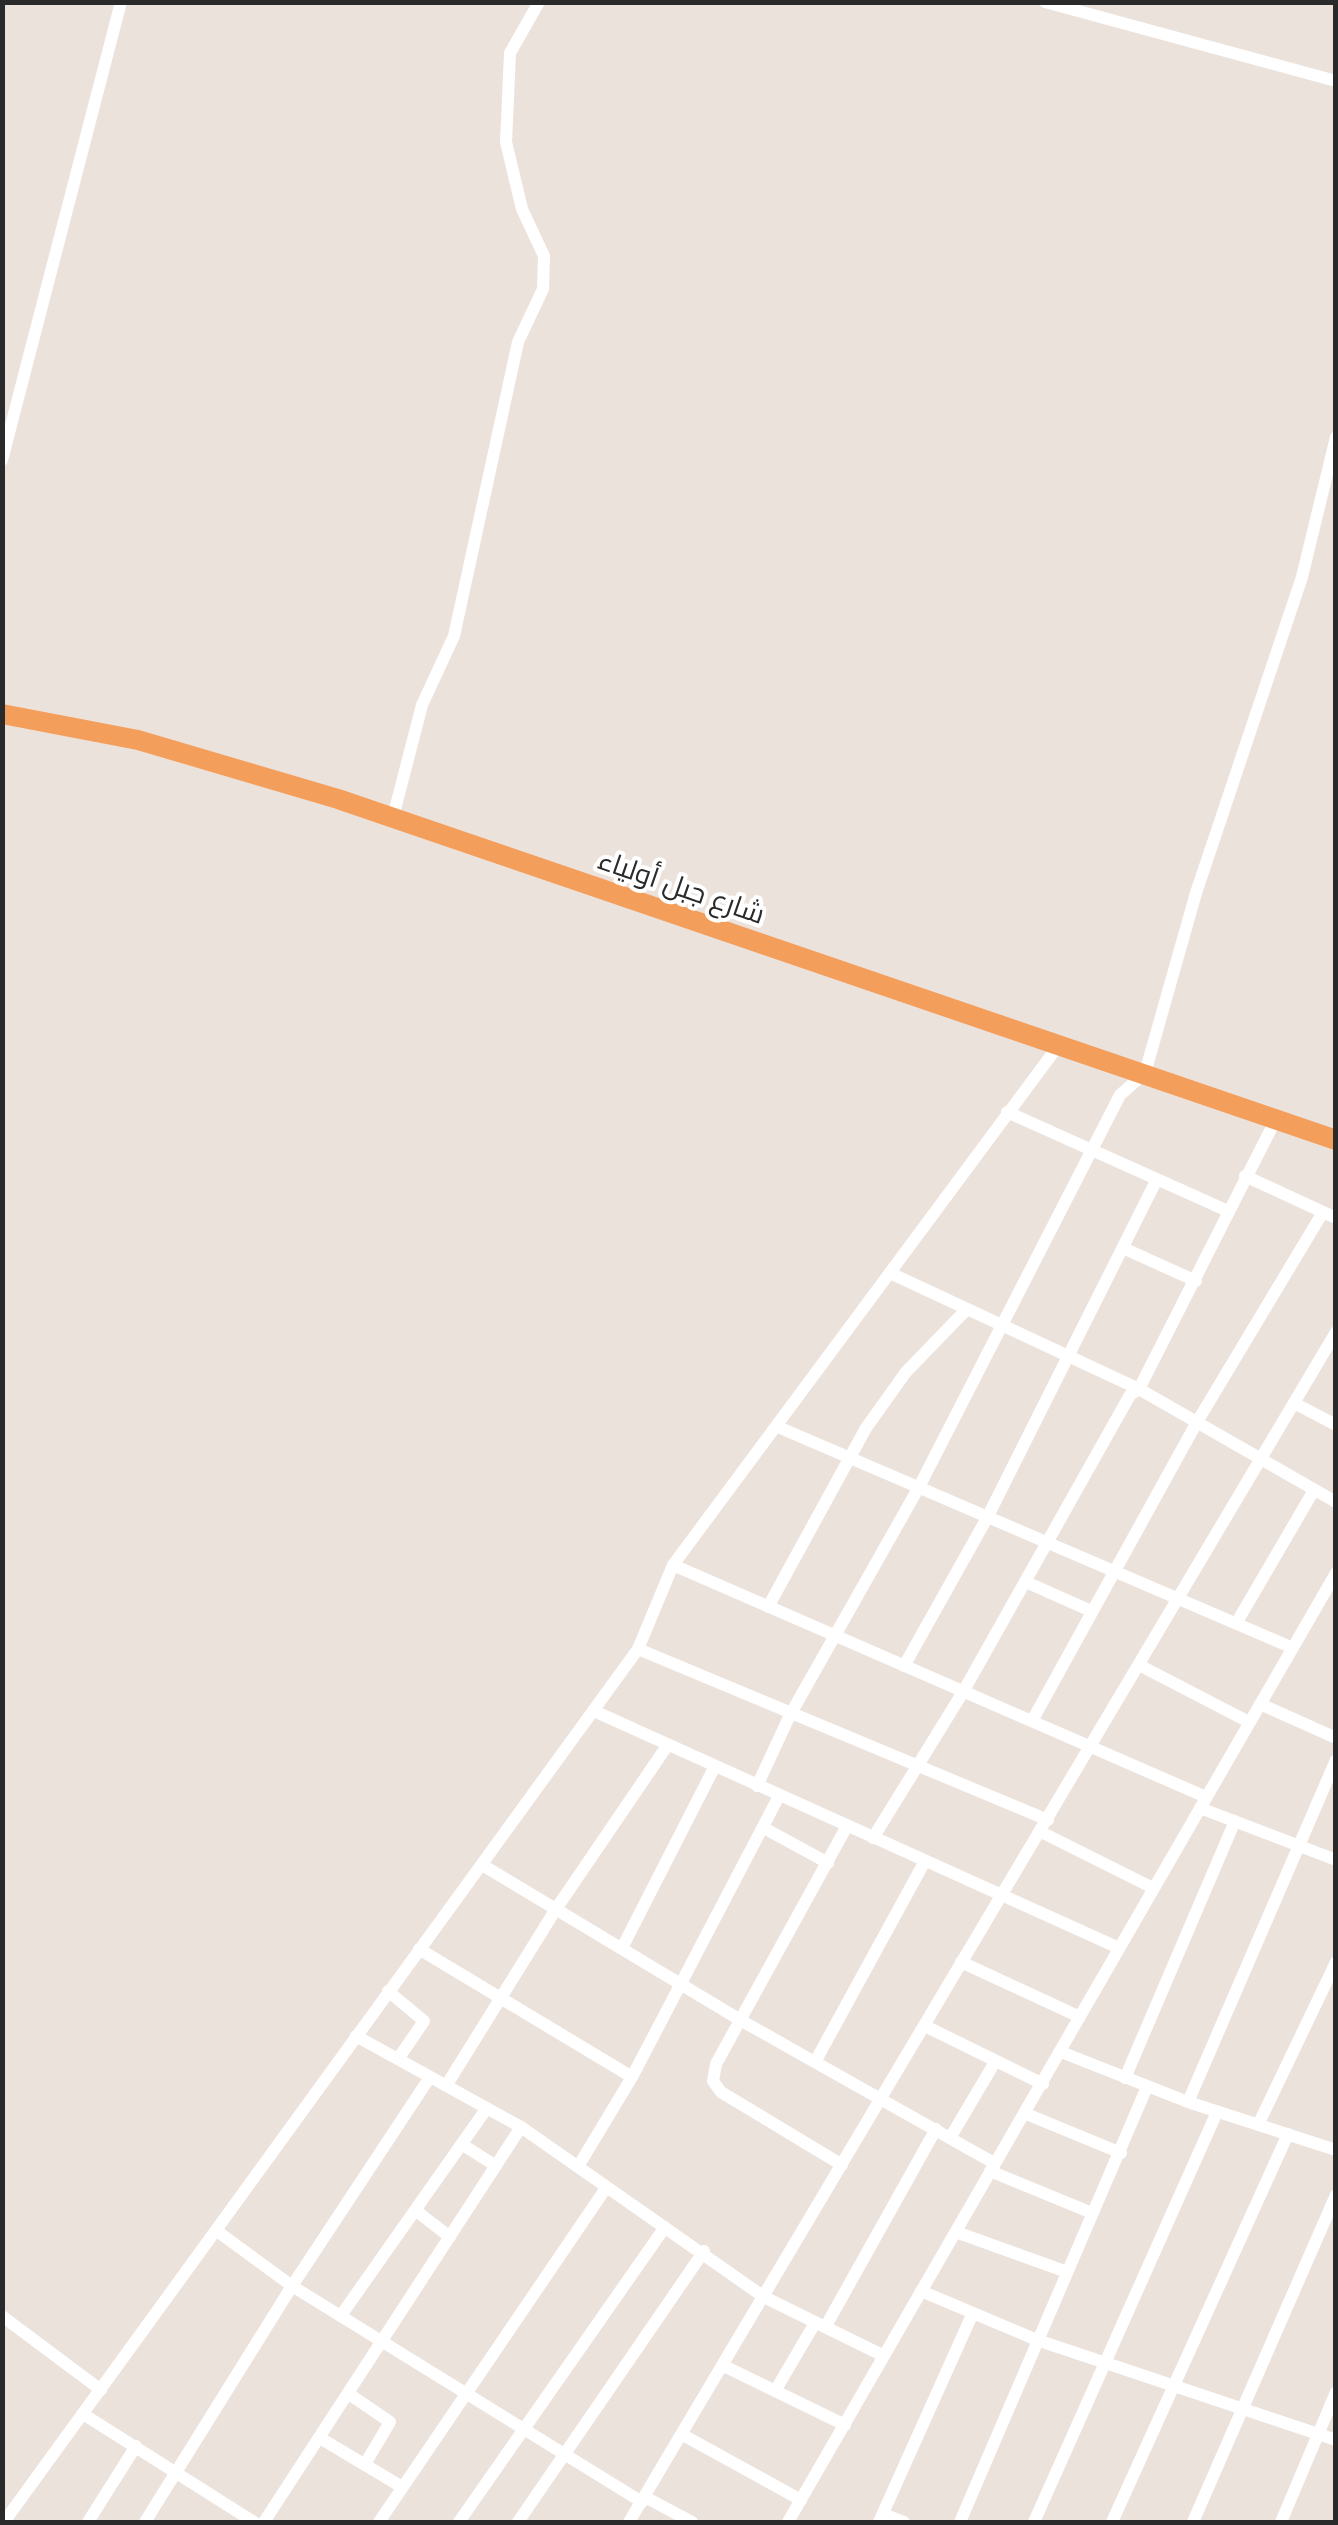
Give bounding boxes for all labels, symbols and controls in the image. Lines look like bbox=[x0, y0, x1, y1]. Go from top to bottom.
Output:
street label: شارع جبل أولياء bbox=[593, 844, 769, 932]

